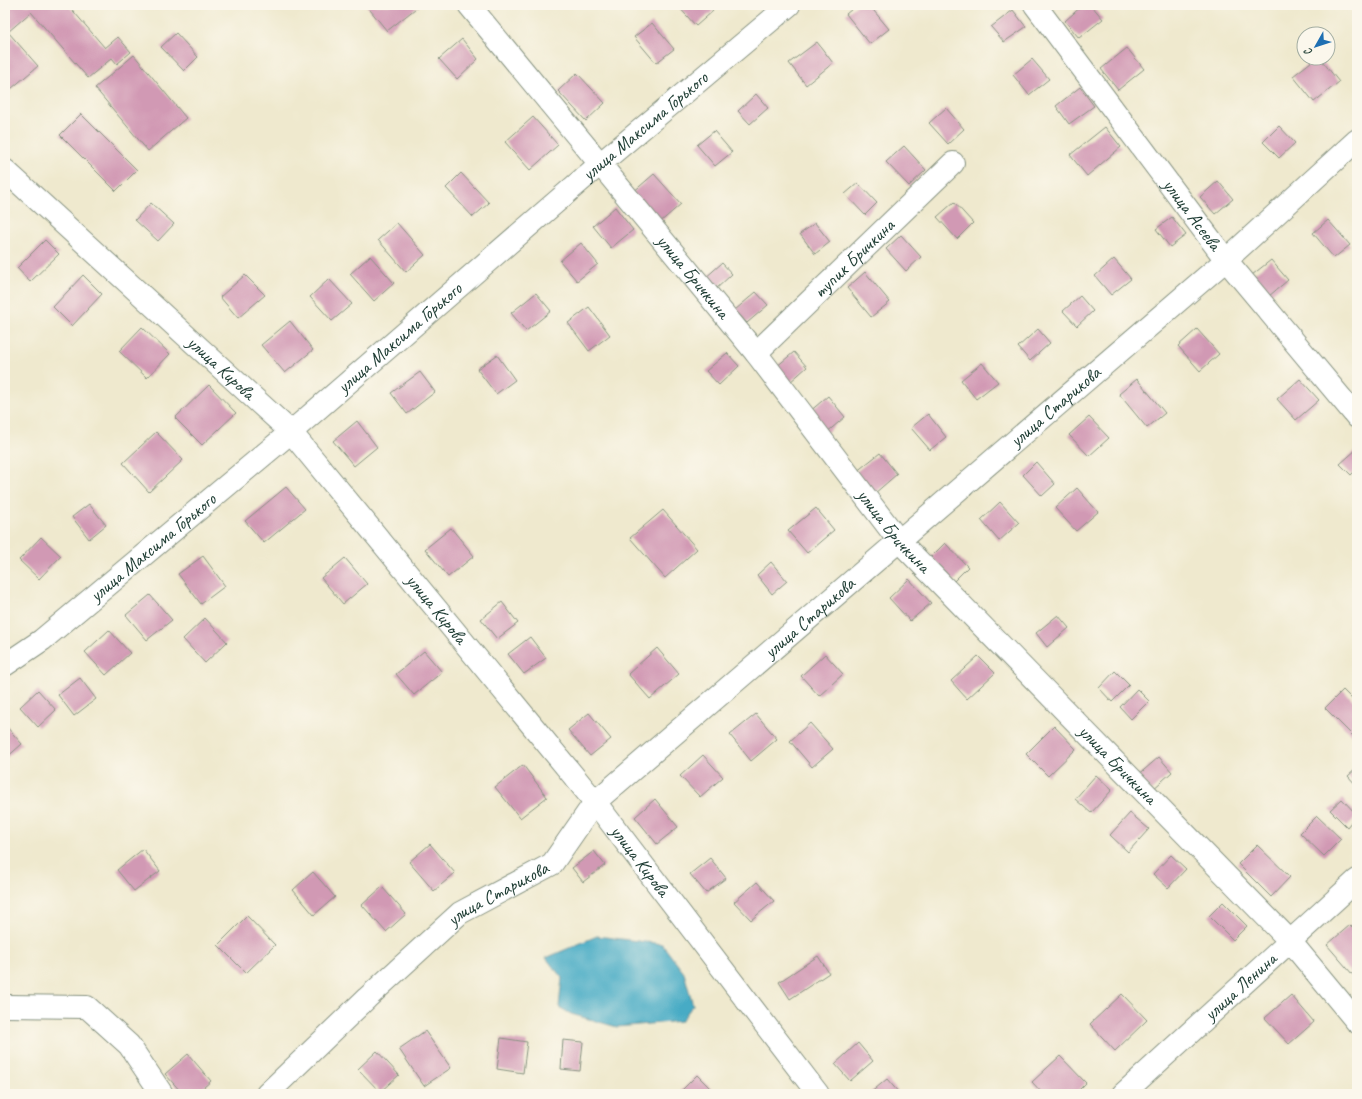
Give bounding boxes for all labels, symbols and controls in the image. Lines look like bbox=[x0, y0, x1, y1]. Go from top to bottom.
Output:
north arrow bbox=[1296, 26, 1336, 66]
text: С bbox=[1300, 45, 1315, 59]
street label: улица Максима Горького bbox=[576, 65, 714, 187]
street label: улица Асеева bbox=[1157, 173, 1228, 257]
street label: тупик Бричкина bbox=[808, 213, 901, 303]
street label: улица Бричкина bbox=[651, 229, 736, 325]
street label: улица Максима Горького bbox=[332, 276, 468, 399]
street label: улица Кирова bbox=[181, 330, 262, 407]
street label: улица Старикова bbox=[1004, 360, 1107, 453]
street label: улица Бричкина bbox=[851, 483, 937, 579]
street label: улица Максима Горького bbox=[84, 487, 222, 608]
street label: улица Кирова bbox=[400, 568, 474, 651]
street label: улица Старикова bbox=[758, 571, 861, 664]
street label: улица Бричкина bbox=[1073, 719, 1163, 811]
street label: улица Кирова bbox=[604, 820, 676, 903]
street label: улица Старикова bbox=[441, 855, 554, 932]
street label: улица Ленина bbox=[1198, 946, 1283, 1027]

